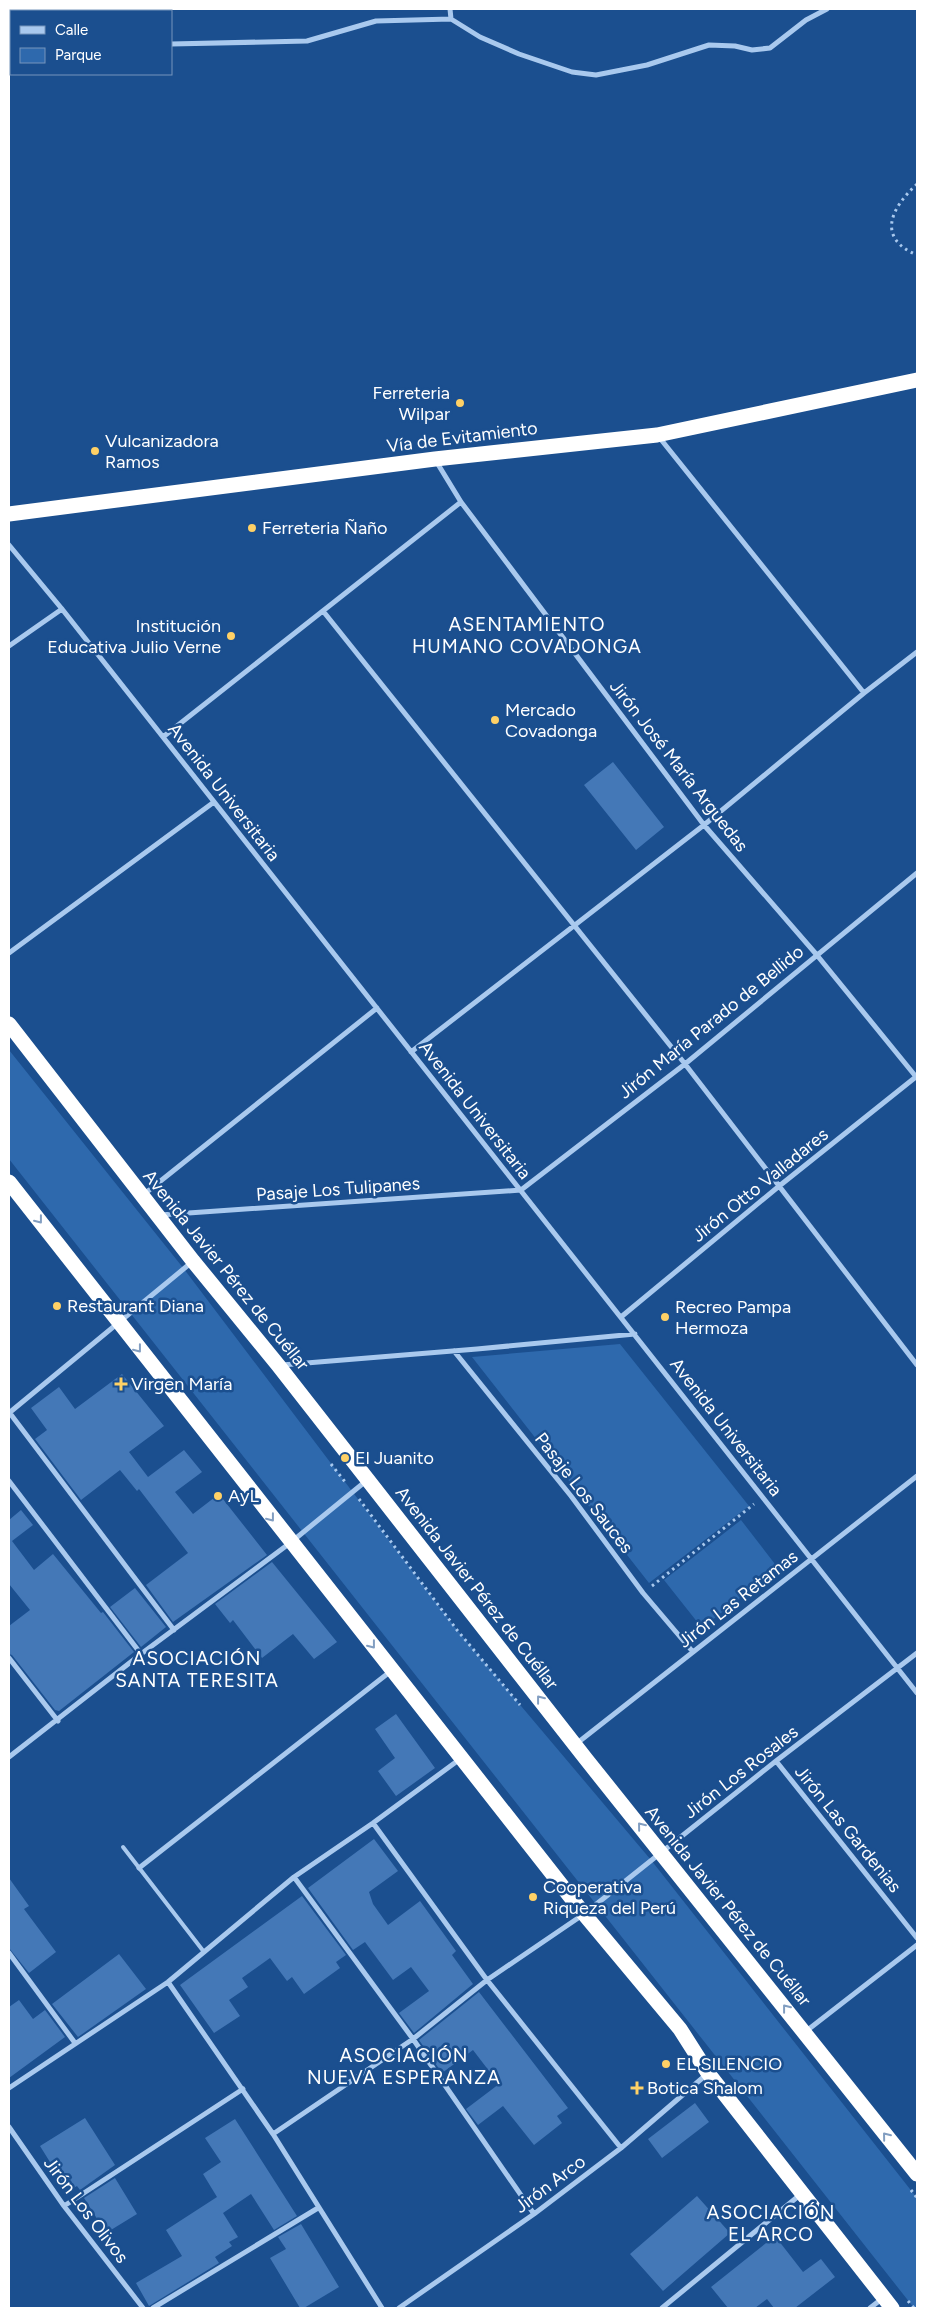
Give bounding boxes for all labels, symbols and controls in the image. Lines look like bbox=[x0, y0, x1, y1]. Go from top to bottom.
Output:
legend bbox=[10, 10, 172, 75]
text: Calle bbox=[55, 21, 88, 39]
text: Parque bbox=[55, 46, 102, 64]
place label: Ferreteria Wilpar bbox=[372, 382, 450, 425]
marker: Ferreteria Wilpar bbox=[454, 397, 466, 409]
street label: Vía de Evitamiento bbox=[385, 417, 539, 457]
place label: Vulcanizadora Ramos bbox=[105, 430, 219, 473]
marker: Vulcanizadora Ramos bbox=[89, 445, 101, 457]
place label: Ferreteria Ñaño bbox=[262, 517, 388, 539]
marker: Ferreteria Ñaño bbox=[246, 522, 258, 534]
district label: ASENTAMIENTO HUMANO COVADONGA bbox=[412, 613, 642, 658]
place label: Institución Educativa Julio Verne bbox=[47, 615, 221, 658]
marker: Institución Educativa Julio Verne bbox=[225, 630, 237, 642]
street label: Jirón José María Arguedas bbox=[605, 676, 753, 856]
place label: Mercado Covadonga bbox=[505, 699, 597, 742]
marker: Mercado Covadonga bbox=[489, 714, 501, 726]
street label: Avenida Universitaria bbox=[163, 719, 285, 865]
street label: Jirón María Parado de Bellido bbox=[614, 941, 808, 1103]
street label: Avenida Universitaria bbox=[414, 1037, 536, 1183]
street label: Jirón Otto Valladares bbox=[687, 1123, 833, 1247]
street label: Avenida Javier Pérez de Cuéllar bbox=[138, 1165, 314, 1375]
street label: Pasaje Los Tulipanes bbox=[255, 1172, 421, 1206]
one-way arrow bbox=[33, 1215, 42, 1224]
place label: Restaurant Diana bbox=[67, 1295, 204, 1317]
place label: Recreo Pampa Hermoza bbox=[675, 1296, 791, 1339]
marker: Restaurant Diana bbox=[51, 1300, 63, 1312]
marker: Recreo Pampa Hermoza bbox=[659, 1311, 671, 1323]
one-way arrow bbox=[133, 1343, 141, 1352]
street label: Avenida Universitaria bbox=[665, 1354, 787, 1500]
place label: Virgen María bbox=[131, 1373, 232, 1395]
marker: Virgen María bbox=[115, 1378, 127, 1390]
street label: Pasaje Los Sauces bbox=[530, 1428, 638, 1558]
place label: El Juanito bbox=[355, 1447, 434, 1469]
marker: El Juanito bbox=[339, 1452, 351, 1464]
street label: Avenida Javier Pérez de Cuéllar bbox=[391, 1482, 563, 1694]
place label: AyL bbox=[228, 1485, 259, 1507]
marker: AyL bbox=[212, 1490, 224, 1502]
one-way arrow bbox=[265, 1512, 274, 1522]
street label: Jirón Las Retamas bbox=[674, 1545, 802, 1653]
one-way arrow bbox=[366, 1639, 375, 1649]
district label: ASOCIACIÓN SANTA TERESITA bbox=[115, 1647, 279, 1692]
one-way arrow bbox=[538, 1696, 546, 1705]
street label: Jirón Los Rosales bbox=[680, 1721, 802, 1823]
street label: Jirón Las Gardenias bbox=[790, 1761, 906, 1897]
street label: Avenida Javier Pérez de Cuéllar bbox=[640, 1801, 816, 2011]
one-way arrow bbox=[638, 1823, 647, 1832]
place label: Cooperativa Riqueza del Perú bbox=[543, 1876, 676, 1919]
marker: Cooperativa Riqueza del Perú bbox=[527, 1891, 539, 1903]
one-way arrow bbox=[783, 2005, 791, 2014]
district label: ASOCIACIÓN NUEVA ESPERANZA bbox=[307, 2044, 501, 2089]
place label: EL SILENCIO bbox=[676, 2053, 782, 2075]
marker: EL SILENCIO bbox=[660, 2058, 672, 2070]
place label: Botica Shalom bbox=[647, 2077, 763, 2099]
marker: Botica Shalom bbox=[631, 2082, 643, 2094]
one-way arrow bbox=[884, 2133, 892, 2142]
street label: Jirón Arco bbox=[510, 2150, 590, 2218]
street label: Jirón Los Olivos bbox=[39, 2153, 133, 2267]
district label: ASOCIACIÓN EL ARCO bbox=[707, 2201, 835, 2246]

